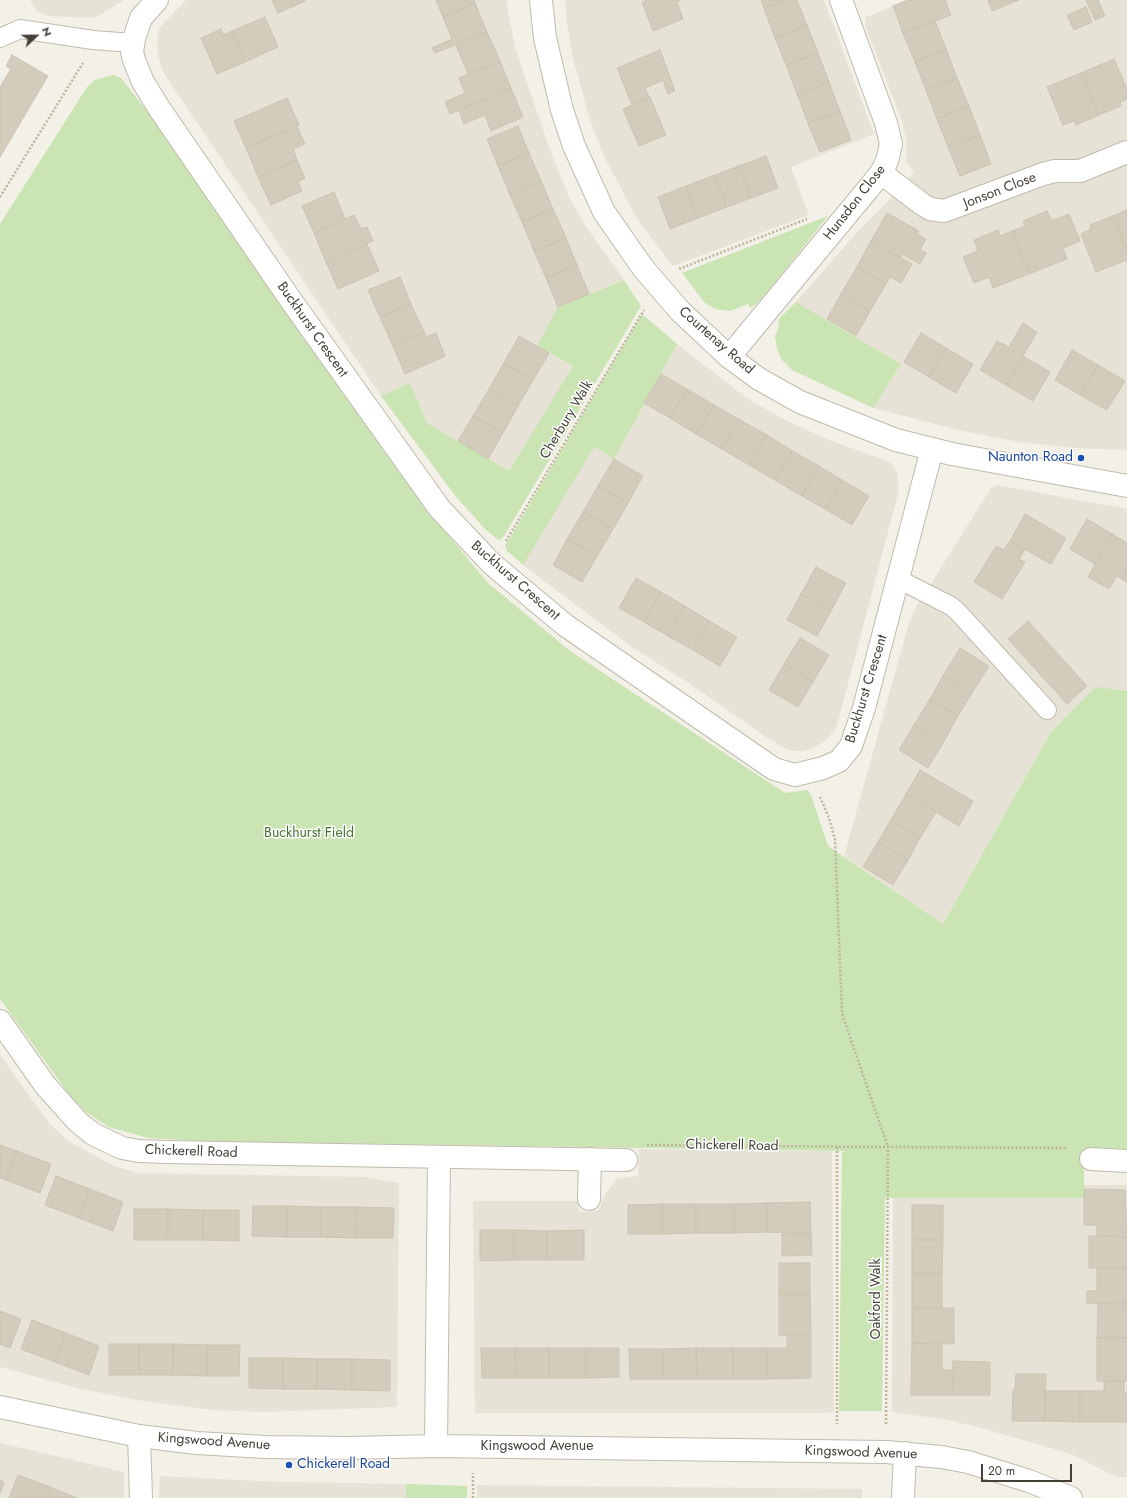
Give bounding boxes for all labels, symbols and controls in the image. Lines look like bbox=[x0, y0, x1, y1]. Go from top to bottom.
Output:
north arrow bbox=[16, 16, 56, 56]
text: N bbox=[38, 24, 56, 39]
street label: Hunsdon Close bbox=[820, 162, 890, 244]
street label: Jonson Close bbox=[961, 169, 1039, 213]
street label: Buckhurst Crescent bbox=[273, 279, 351, 381]
street label: Courtenay Road bbox=[675, 304, 757, 378]
street label: Cherbury Walk bbox=[537, 378, 597, 462]
place label: Naunton Road bbox=[988, 450, 1073, 466]
marker: Naunton Road bbox=[1076, 453, 1086, 463]
street label: Buckhurst Crescent bbox=[467, 538, 563, 624]
street label: Buckhurst Crescent bbox=[843, 633, 891, 745]
park label: Buckhurst Field bbox=[264, 826, 354, 842]
street label: Chickerell Road bbox=[685, 1137, 779, 1155]
street label: Chickerell Road bbox=[144, 1142, 238, 1162]
street label: Oakford Walk bbox=[869, 1258, 885, 1340]
street label: Kingswood Avenue bbox=[157, 1430, 271, 1454]
street label: Kingswood Avenue bbox=[481, 1439, 593, 1455]
street label: Kingswood Avenue bbox=[804, 1443, 918, 1463]
scale bar bbox=[983, 1456, 1074, 1482]
place label: Chickerell Road bbox=[297, 1457, 390, 1473]
marker: Chickerell Road bbox=[284, 1460, 294, 1470]
text: 20 m bbox=[988, 1462, 1015, 1480]

